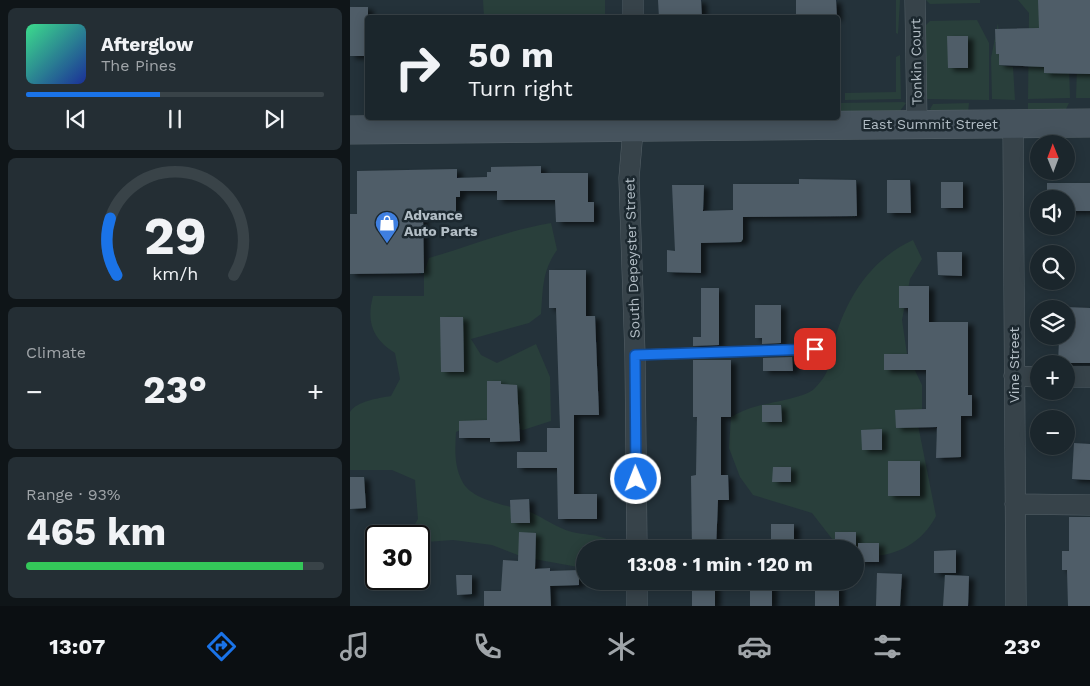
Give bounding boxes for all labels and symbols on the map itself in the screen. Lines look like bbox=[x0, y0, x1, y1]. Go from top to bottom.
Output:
street label: Tonkin Court bbox=[907, 18, 925, 106]
street label: East Summit Street bbox=[862, 116, 998, 132]
north arrow bbox=[1030, 135, 1075, 180]
street label: South Depeyster Street bbox=[621, 177, 643, 339]
place label: Advance Auto Parts bbox=[404, 207, 478, 239]
shop icon: Advance Auto Parts bbox=[374, 210, 400, 244]
street label: Vine Street bbox=[1006, 327, 1022, 403]
pin bbox=[794, 328, 836, 370]
position arrow bbox=[609, 452, 661, 504]
speed limit sign: 30 bbox=[365, 525, 430, 590]

